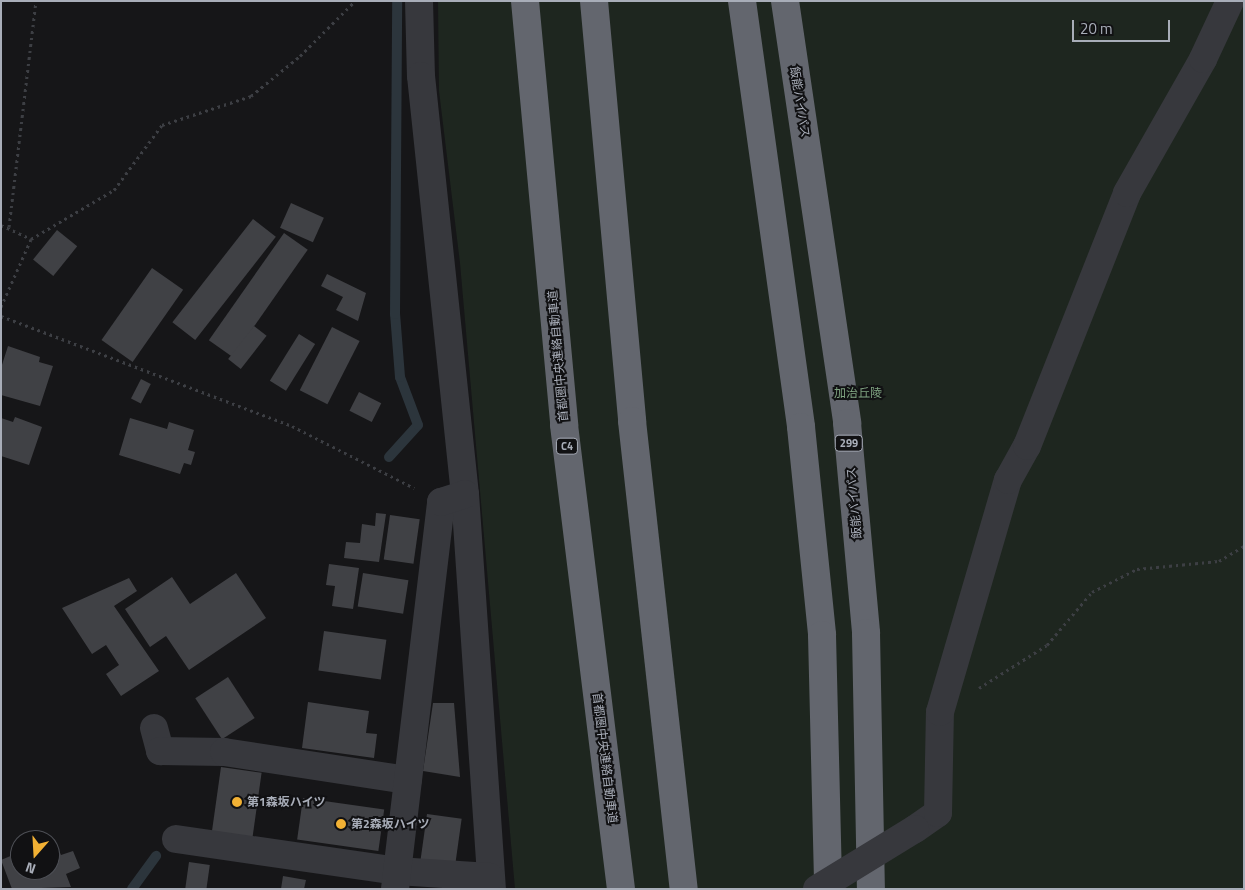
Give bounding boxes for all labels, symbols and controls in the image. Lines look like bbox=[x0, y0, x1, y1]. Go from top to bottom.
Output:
scale bar bbox=[1075, 10, 1172, 42]
text: 20 m bbox=[1080, 17, 1113, 40]
street label: 飯能バイパス bbox=[787, 65, 813, 139]
street label: 首都圏中央連絡自動車道 bbox=[545, 290, 571, 422]
park label: 加治丘陵 bbox=[834, 386, 882, 400]
road number: 299 bbox=[834, 434, 864, 452]
road number: C4 bbox=[556, 438, 578, 454]
street label: 飯能バイパス bbox=[844, 467, 864, 539]
street label: 首都圏中央連絡自動車道 bbox=[590, 692, 620, 824]
place label: 第1森坂ハイツ bbox=[247, 795, 326, 809]
marker: 第1森坂ハイツ bbox=[231, 796, 243, 808]
place label: 第2森坂ハイツ bbox=[351, 817, 430, 831]
marker: 第2森坂ハイツ bbox=[335, 818, 347, 830]
north arrow bbox=[10, 830, 60, 880]
text: N bbox=[22, 857, 38, 880]

